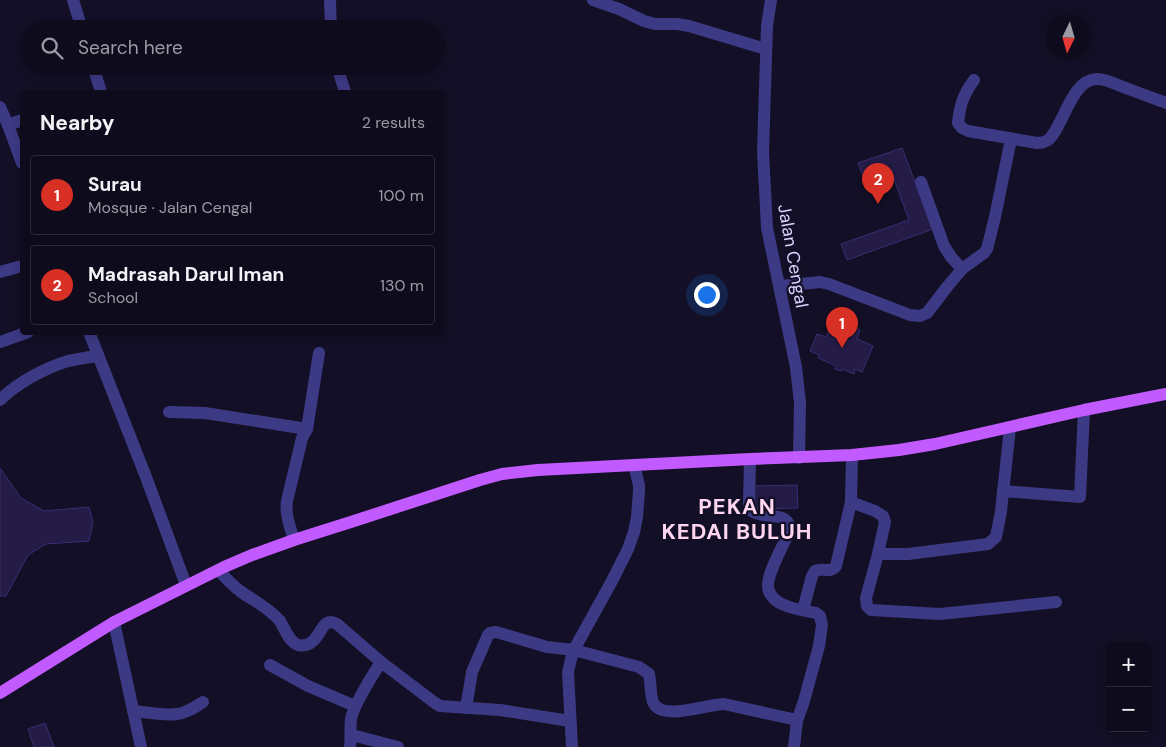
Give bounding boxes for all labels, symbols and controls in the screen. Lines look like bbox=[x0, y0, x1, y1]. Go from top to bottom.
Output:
north arrow bbox=[1046, 15, 1091, 60]
search box bbox=[20, 20, 445, 75]
icon: search bbox=[38, 34, 66, 62]
text: Search here bbox=[78, 35, 183, 60]
text: Nearby bbox=[40, 109, 114, 137]
text: 2 results bbox=[362, 112, 425, 133]
pin: 2 bbox=[862, 163, 894, 204]
text: Surau bbox=[88, 172, 142, 197]
text: 1 bbox=[54, 185, 60, 206]
text: 100 m bbox=[379, 185, 424, 206]
text: Mosque · Jalan Cengal bbox=[88, 197, 252, 218]
street label: Jalan Cengal bbox=[772, 202, 814, 310]
text: Madrasah Darul Iman bbox=[88, 262, 284, 287]
text: 2 bbox=[52, 275, 62, 296]
text: 130 m bbox=[380, 275, 424, 296]
your location bbox=[694, 282, 720, 308]
text: School bbox=[88, 287, 138, 308]
pin: 1 bbox=[826, 307, 858, 348]
district label: PEKAN KEDAI BULUH bbox=[661, 492, 813, 546]
map controls bbox=[1106, 642, 1151, 732]
button: + bbox=[1106, 642, 1151, 687]
button: − bbox=[1106, 687, 1151, 732]

